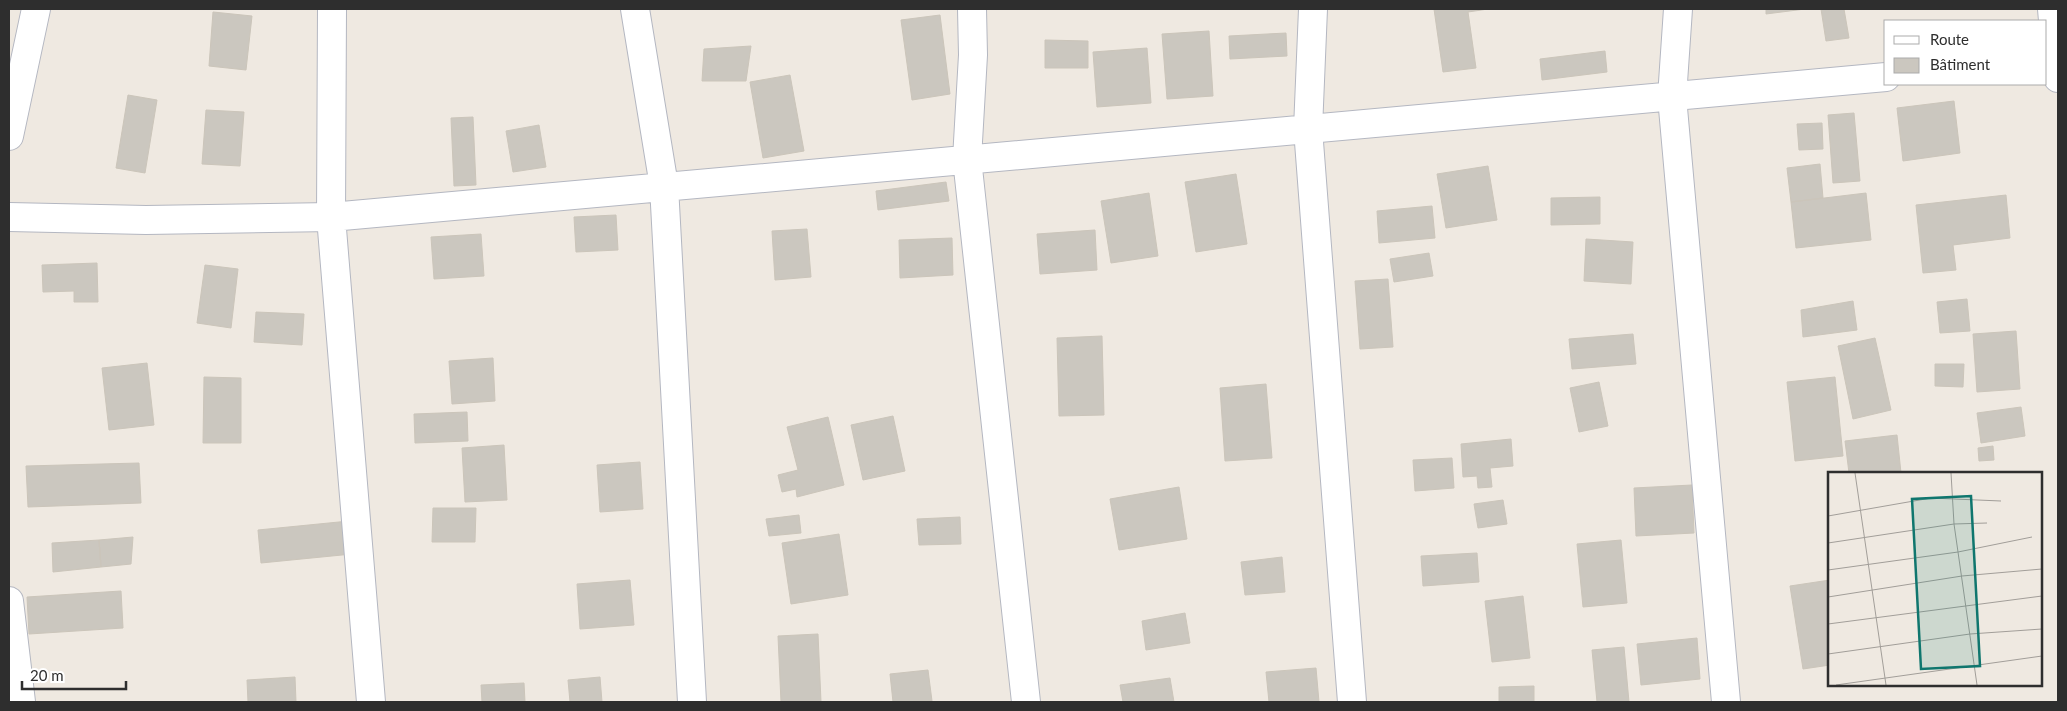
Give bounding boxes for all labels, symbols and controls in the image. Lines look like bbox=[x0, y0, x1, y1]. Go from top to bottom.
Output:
legend bbox=[1884, 20, 2047, 85]
text: Route bbox=[1930, 30, 1969, 48]
text: Bâtiment bbox=[1930, 55, 1991, 73]
inset map bbox=[1828, 472, 2042, 686]
scale bar bbox=[22, 658, 126, 690]
text: 20 m bbox=[30, 666, 64, 684]

